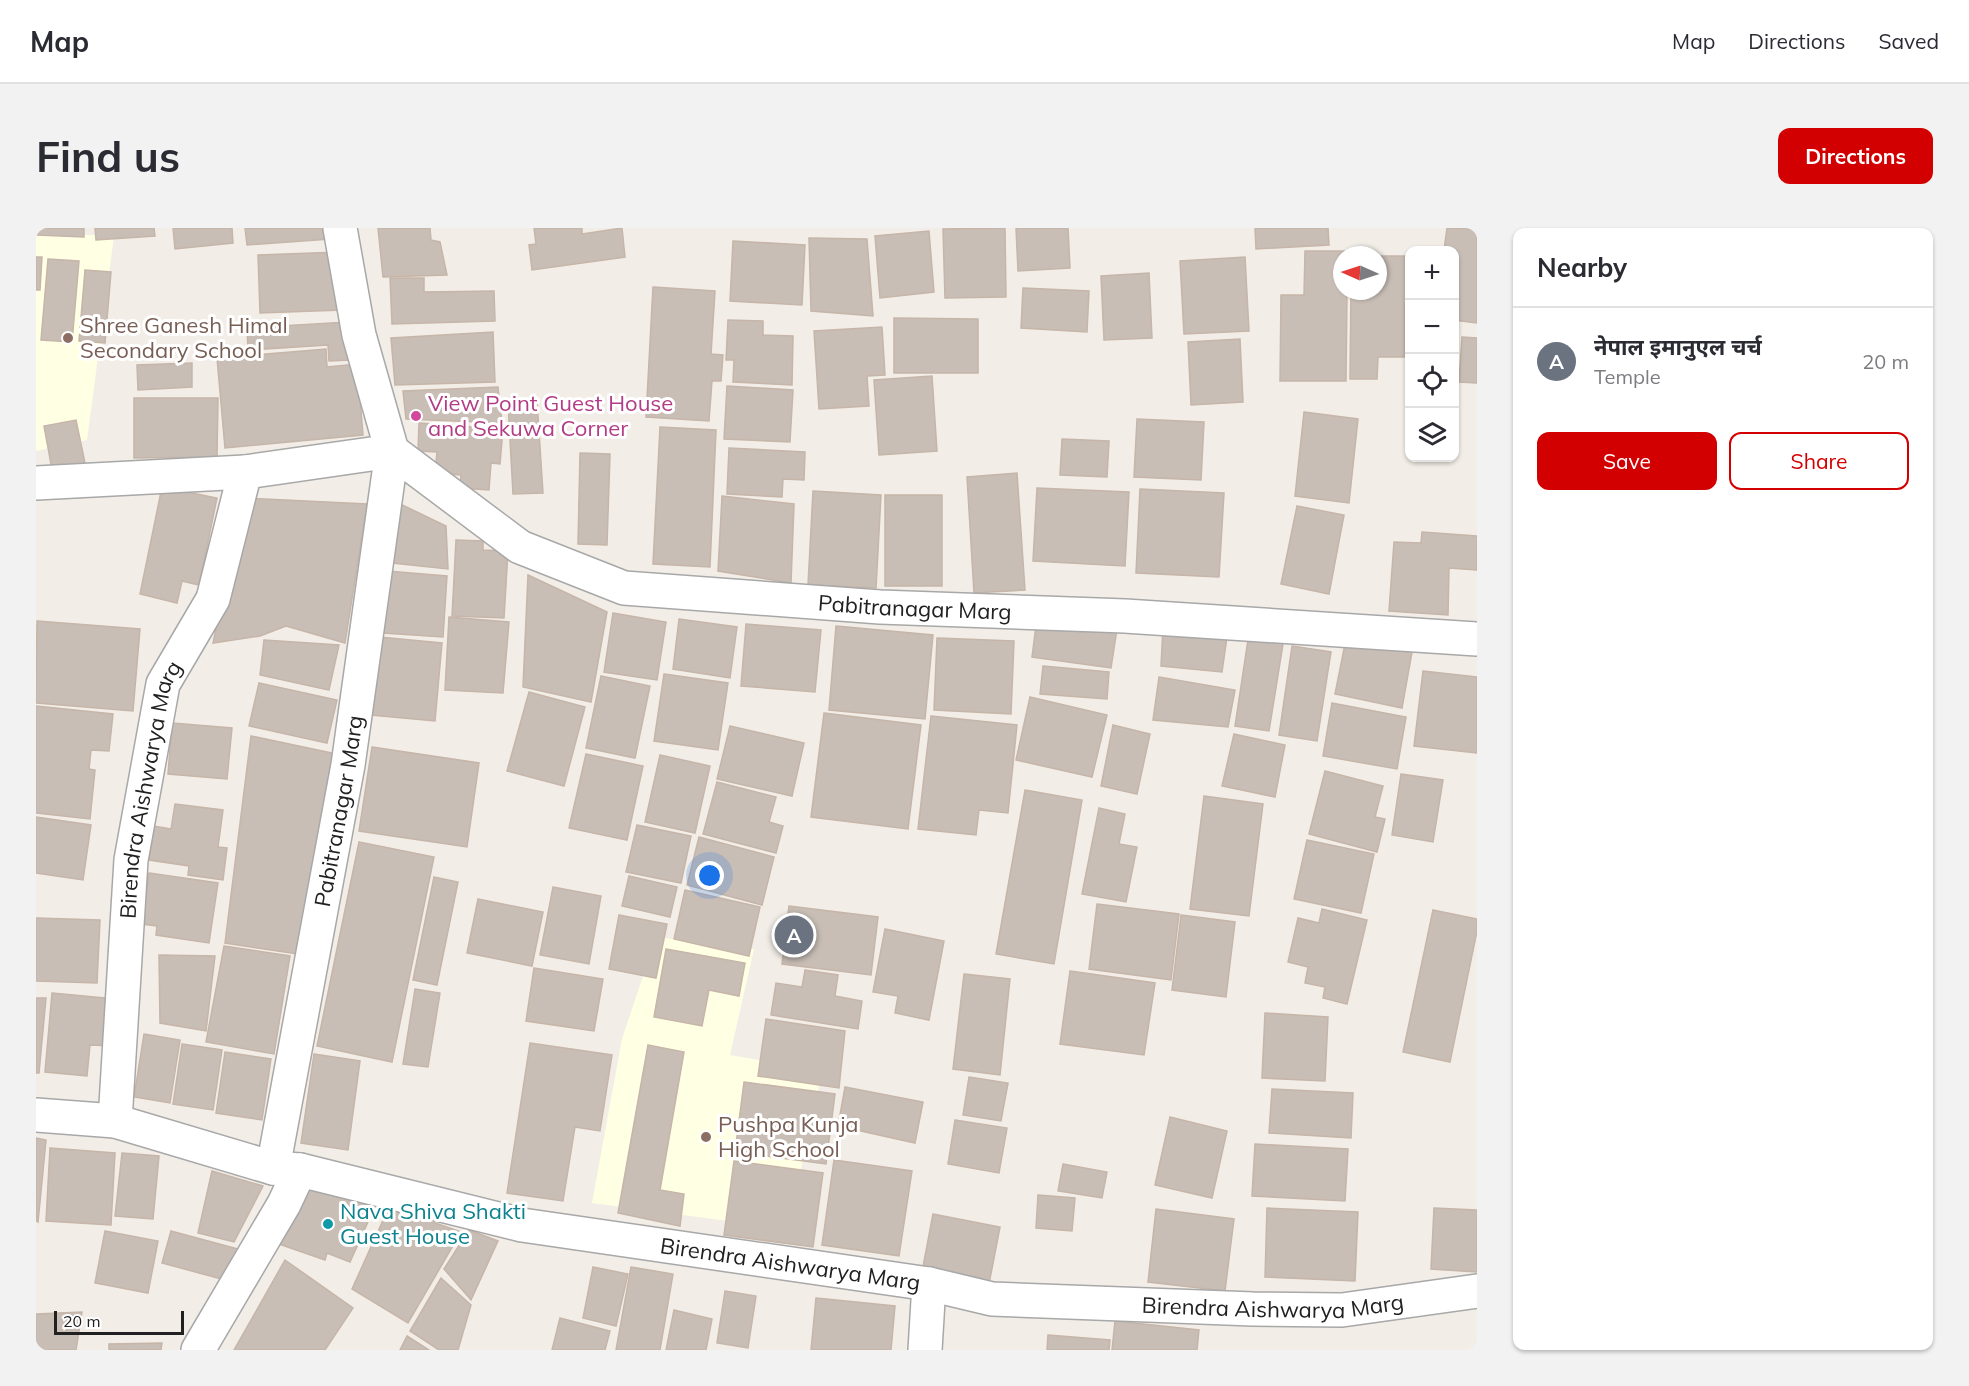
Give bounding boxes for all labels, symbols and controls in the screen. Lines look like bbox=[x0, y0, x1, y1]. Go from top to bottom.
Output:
text: Map bbox=[30, 24, 89, 59]
text: Map bbox=[1672, 28, 1715, 54]
text: Directions bbox=[1748, 28, 1845, 54]
text: Saved bbox=[1878, 28, 1939, 54]
button: Directions bbox=[1778, 128, 1933, 184]
text: Find us bbox=[36, 130, 180, 183]
north arrow bbox=[1333, 246, 1387, 300]
map controls bbox=[1405, 246, 1459, 462]
button: + bbox=[1405, 246, 1459, 300]
text: Nearby bbox=[1537, 251, 1627, 284]
button: − bbox=[1405, 300, 1459, 354]
place label: Shree Ganesh Himal Secondary School bbox=[80, 311, 288, 364]
marker: Shree Ganesh Himal Secondary School bbox=[61, 331, 75, 345]
text: नेपाल इमानुएल चर्च bbox=[1594, 333, 1762, 361]
text: A bbox=[1549, 349, 1564, 374]
text: 20 m bbox=[1862, 349, 1909, 374]
button: locate bbox=[1405, 354, 1459, 408]
text: Temple bbox=[1594, 364, 1661, 389]
place label: View Point Guest House and Sekuwa Corner bbox=[428, 389, 673, 442]
button: layers bbox=[1405, 408, 1459, 462]
marker: View Point Guest House and Sekuwa Corner bbox=[409, 409, 423, 423]
button: Save bbox=[1537, 432, 1717, 490]
button: Share bbox=[1729, 432, 1909, 490]
street label: Pabitranagar Marg bbox=[817, 588, 1012, 626]
street label: Birendra Aishwarya Marg bbox=[113, 655, 188, 920]
street label: Pabitranagar Marg bbox=[308, 714, 369, 909]
your location bbox=[695, 861, 724, 890]
pin: A bbox=[774, 912, 813, 958]
place label: Pushpa Kunja High School bbox=[718, 1110, 859, 1163]
marker: Pushpa Kunja High School bbox=[699, 1130, 713, 1144]
place label: Nava Shiva Shakti Guest House bbox=[340, 1197, 526, 1250]
marker: Nava Shiva Shakti Guest House bbox=[321, 1217, 335, 1231]
street label: Birendra Aishwarya Marg bbox=[658, 1231, 922, 1297]
street label: Birendra Aishwarya Marg bbox=[1141, 1287, 1406, 1324]
scale bar bbox=[54, 1308, 184, 1336]
text: 20 m bbox=[63, 1311, 100, 1331]

